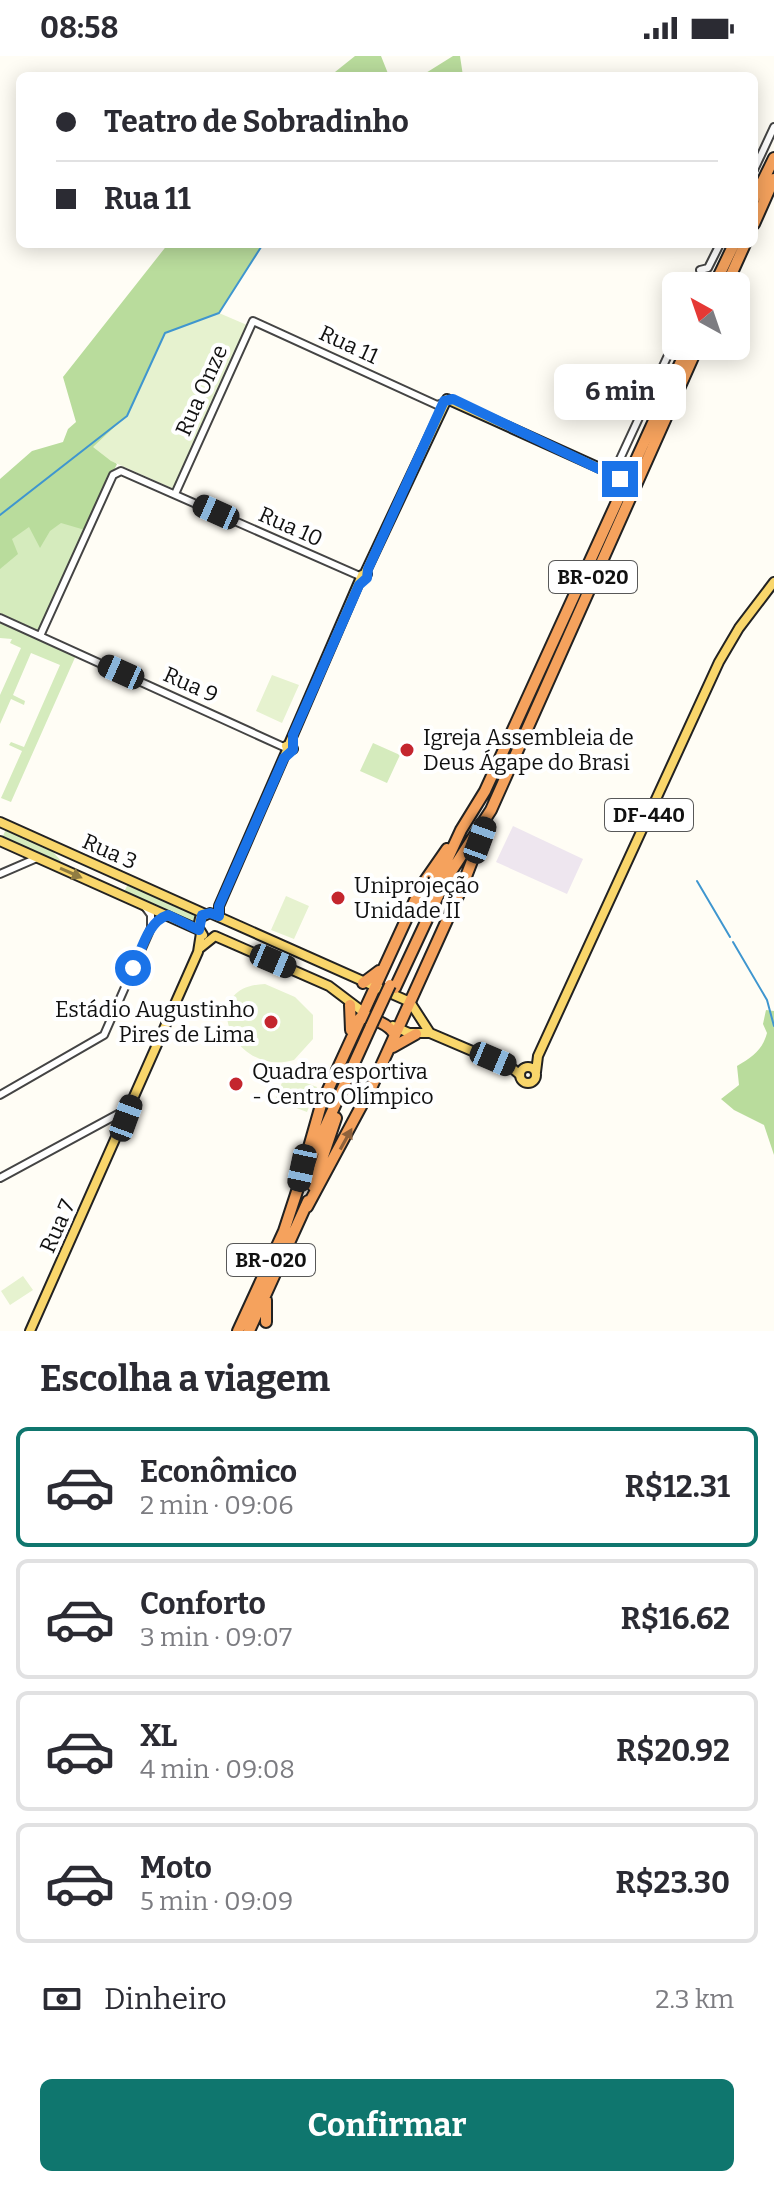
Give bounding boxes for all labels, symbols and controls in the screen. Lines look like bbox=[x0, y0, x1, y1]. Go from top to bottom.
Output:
text: 08:58 bbox=[40, 10, 119, 46]
text: Teatro de Sobradinho bbox=[104, 104, 409, 140]
text: Rua 11 bbox=[104, 181, 191, 217]
north arrow bbox=[662, 272, 750, 360]
map controls bbox=[662, 272, 750, 360]
street label: Rua 11 bbox=[315, 319, 383, 370]
street label: Rua Onze bbox=[169, 341, 233, 440]
callout: 6 min bbox=[554, 363, 686, 419]
text: 6 min bbox=[585, 376, 655, 407]
route end bbox=[602, 461, 638, 497]
car bbox=[189, 491, 243, 533]
street label: Rua 10 bbox=[255, 500, 327, 552]
road number: BR-020 bbox=[549, 561, 637, 593]
car bbox=[94, 651, 148, 693]
street label: Rua 9 bbox=[159, 661, 222, 708]
place label: Igreja Assembleia de Deus Ágape do Brasi bbox=[423, 724, 634, 776]
marker: Igreja Assembleia de Deus Ágape do Brasi bbox=[398, 741, 416, 759]
road number: DF-440 bbox=[605, 799, 693, 831]
car bbox=[461, 813, 499, 867]
street label: Rua 3 bbox=[78, 828, 141, 875]
one-way arrow bbox=[60, 866, 83, 880]
place label: Uniprojeção Unidade II bbox=[354, 872, 479, 924]
marker: Uniprojeção Unidade II bbox=[329, 889, 347, 907]
car bbox=[246, 941, 300, 981]
route start bbox=[115, 950, 151, 986]
place label: Estádio Augustinho Pires de Lima bbox=[55, 996, 255, 1048]
marker: Estádio Augustinho Pires de Lima bbox=[262, 1013, 280, 1031]
car bbox=[466, 1039, 520, 1079]
place label: Quadra esportiva - Centro Olímpico bbox=[252, 1058, 434, 1110]
marker: Quadra esportiva - Centro Olímpico bbox=[227, 1075, 245, 1093]
car bbox=[107, 1091, 145, 1145]
one-way arrow bbox=[339, 1128, 353, 1151]
car bbox=[285, 1142, 319, 1194]
street label: Rua 7 bbox=[34, 1195, 81, 1257]
road number: BR-020 bbox=[227, 1244, 315, 1276]
text: Escolha a viagem bbox=[40, 1357, 330, 1401]
icon: car bbox=[44, 1451, 116, 1523]
text: Econômico bbox=[140, 1454, 297, 1490]
text: R$12.31 bbox=[625, 1469, 730, 1505]
text: 2 min · 09:06 bbox=[140, 1490, 294, 1521]
icon: car bbox=[44, 1583, 116, 1655]
text: Conforto bbox=[140, 1586, 266, 1622]
text: R$16.62 bbox=[621, 1601, 730, 1637]
text: 3 min · 09:07 bbox=[140, 1622, 292, 1653]
icon: car bbox=[44, 1715, 116, 1787]
text: XL bbox=[140, 1718, 177, 1754]
text: R$20.92 bbox=[616, 1733, 730, 1769]
text: 4 min · 09:08 bbox=[140, 1754, 295, 1785]
icon: car bbox=[44, 1847, 116, 1919]
text: Moto bbox=[140, 1850, 212, 1886]
text: R$23.30 bbox=[615, 1865, 730, 1901]
text: 5 min · 09:09 bbox=[140, 1886, 293, 1917]
icon: cash bbox=[40, 1977, 84, 2021]
text: Dinheiro bbox=[104, 1981, 227, 2017]
text: 2.3 km bbox=[655, 1984, 734, 2015]
button: Confirmar bbox=[40, 2079, 734, 2171]

